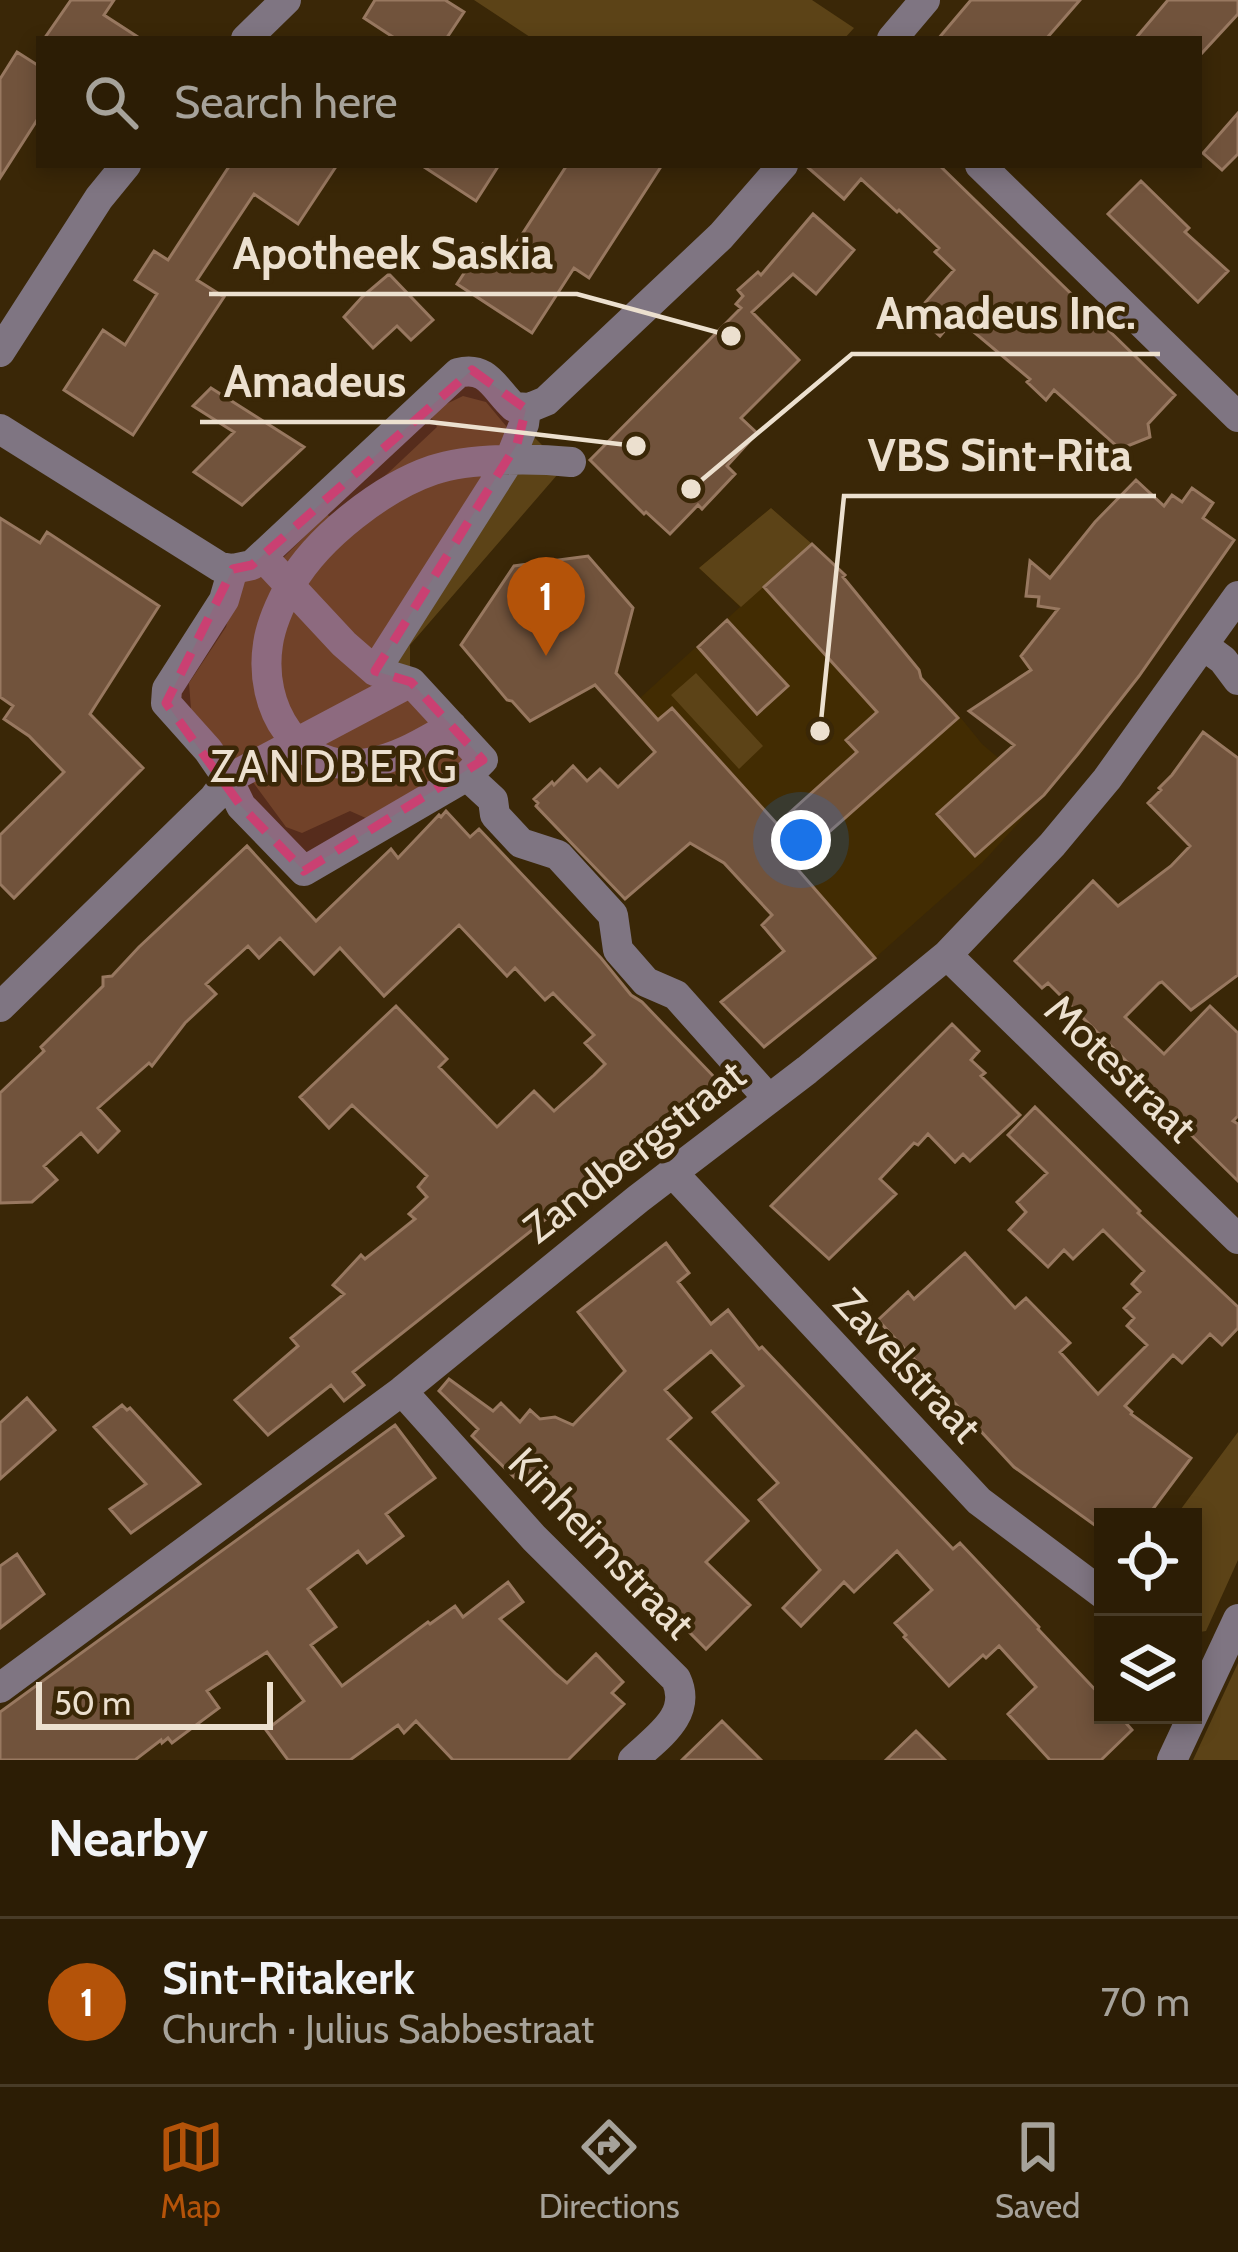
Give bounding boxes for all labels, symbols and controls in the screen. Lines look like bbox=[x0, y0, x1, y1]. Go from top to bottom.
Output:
search box bbox=[36, 36, 1202, 168]
icon: search bbox=[78, 69, 144, 135]
text: Search here bbox=[174, 75, 398, 129]
callout: Apotheek Saskia bbox=[209, 213, 577, 294]
text: Apotheek Saskia bbox=[233, 226, 553, 280]
callout: Amadeus Inc. bbox=[852, 273, 1160, 354]
text: Amadeus Inc. bbox=[876, 286, 1136, 340]
callout: Amadeus bbox=[200, 341, 430, 422]
text: Amadeus bbox=[224, 354, 406, 408]
callout: VBS Sint-Rita bbox=[844, 415, 1156, 496]
text: VBS Sint-Rita bbox=[868, 428, 1132, 482]
pin: 1 bbox=[507, 557, 585, 656]
district label: ZANDBERG bbox=[210, 739, 460, 793]
your location bbox=[771, 810, 831, 870]
street label: Motestraat bbox=[1034, 983, 1208, 1153]
street label: Zandbergstraat bbox=[513, 1048, 755, 1254]
street label: Zavelstraat bbox=[823, 1277, 993, 1453]
street label: Kinheimstraat bbox=[498, 1437, 706, 1649]
map controls bbox=[1094, 1508, 1202, 1724]
button: locate bbox=[1094, 1508, 1202, 1616]
button: layers bbox=[1094, 1616, 1202, 1724]
scale bar bbox=[36, 1676, 273, 1729]
text: 50 m bbox=[54, 1683, 131, 1723]
text: Nearby bbox=[48, 1807, 208, 1869]
text: Sint-Ritakerk bbox=[162, 1951, 415, 2005]
text: 1 bbox=[80, 1978, 94, 2026]
text: 70 m bbox=[1101, 1978, 1190, 2026]
text: Church · Julius Sabbestraat bbox=[162, 2005, 594, 2053]
tab: Map bbox=[158, 2114, 224, 2226]
tab: Directions bbox=[539, 2114, 680, 2226]
tab: Saved bbox=[995, 2114, 1080, 2226]

